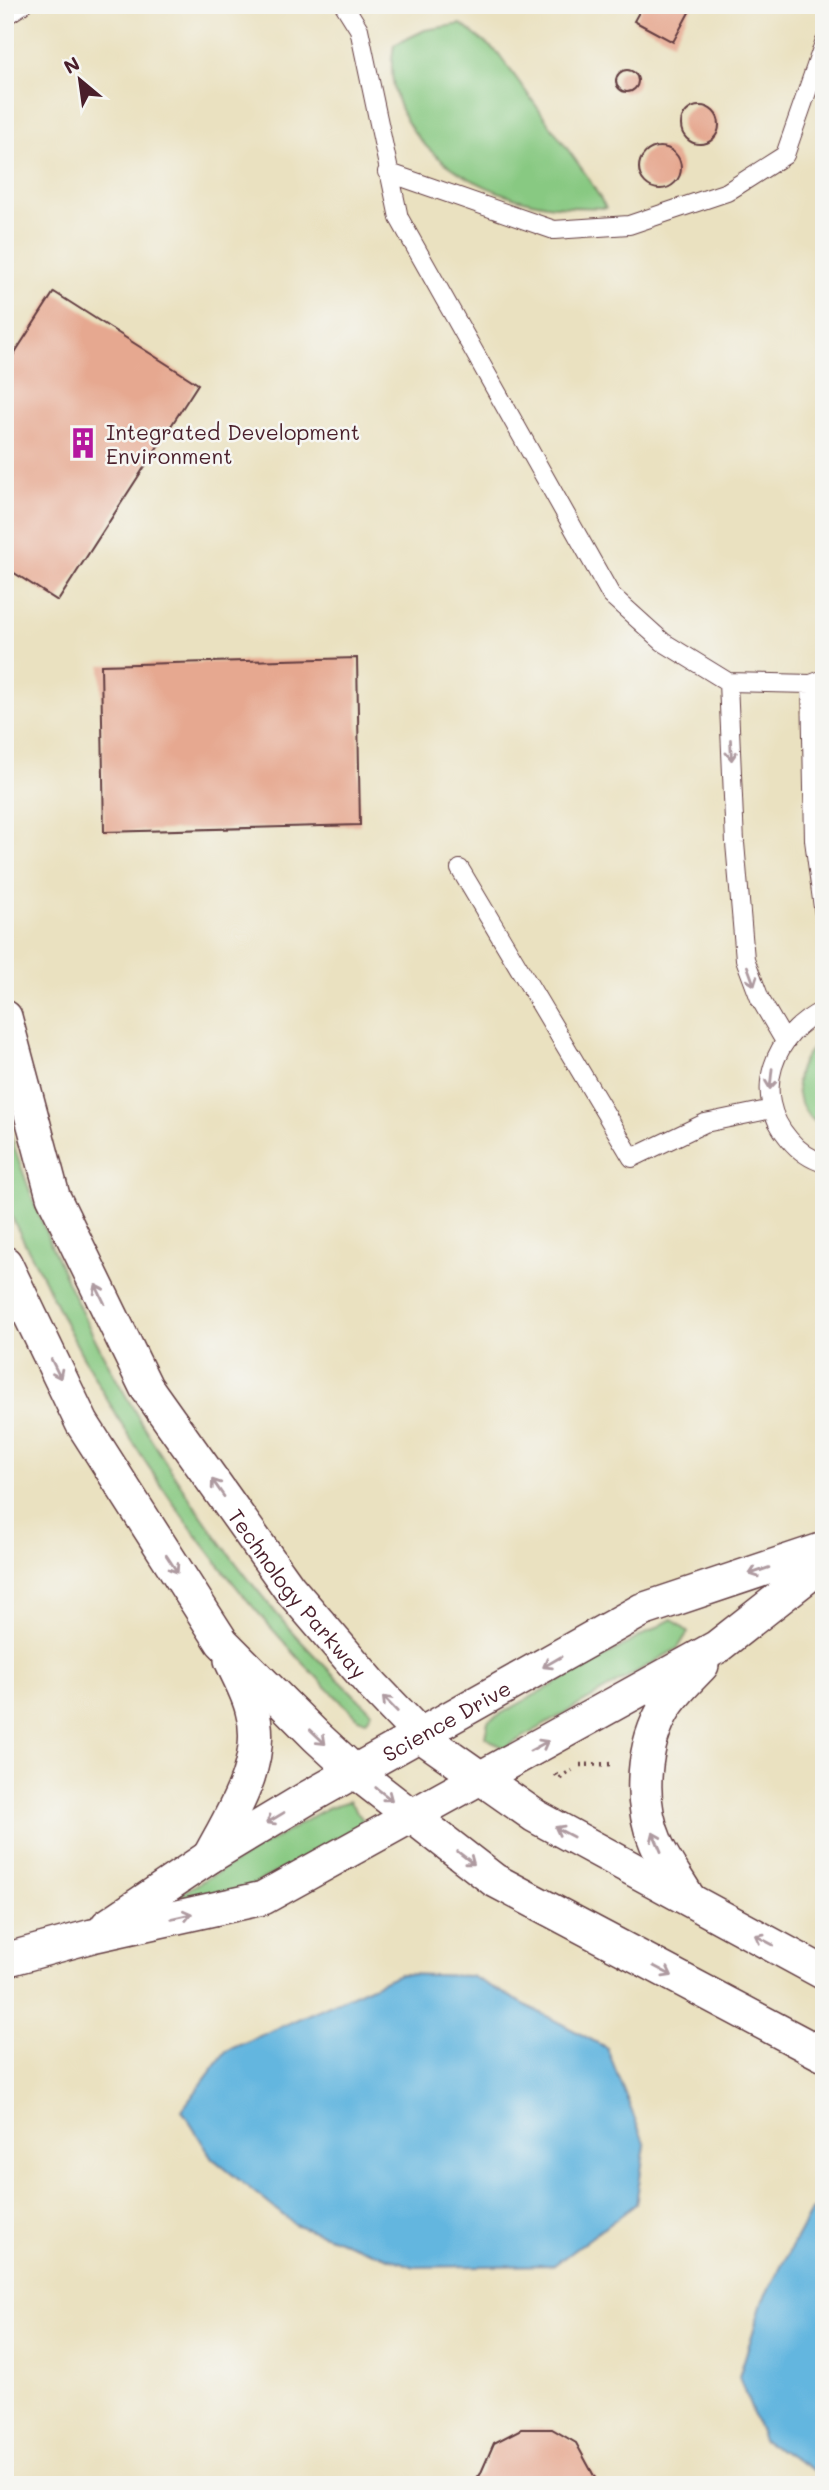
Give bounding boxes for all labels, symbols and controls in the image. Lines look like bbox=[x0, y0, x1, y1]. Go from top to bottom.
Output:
north arrow bbox=[46, 46, 116, 116]
text: N bbox=[59, 50, 84, 79]
place label: Integrated Development Environment bbox=[106, 418, 360, 469]
building icon: Integrated Development Environment bbox=[66, 426, 100, 460]
one-way arrow bbox=[725, 738, 738, 761]
one-way arrow bbox=[746, 964, 759, 986]
one-way arrow bbox=[764, 1067, 777, 1090]
one-way arrow bbox=[93, 1284, 107, 1305]
one-way arrow bbox=[50, 1358, 63, 1379]
one-way arrow bbox=[211, 1479, 225, 1498]
street label: Technology Parkway bbox=[223, 1503, 373, 1683]
one-way arrow bbox=[166, 1553, 180, 1573]
one-way arrow bbox=[748, 1565, 770, 1578]
one-way arrow bbox=[542, 1656, 563, 1669]
street label: Science Drive bbox=[377, 1673, 515, 1767]
one-way arrow bbox=[381, 1695, 398, 1712]
one-way arrow bbox=[309, 1729, 326, 1746]
one-way arrow bbox=[528, 1739, 548, 1753]
one-way arrow bbox=[374, 1786, 393, 1801]
one-way arrow bbox=[265, 1811, 285, 1825]
one-way arrow bbox=[554, 1825, 575, 1838]
one-way arrow bbox=[650, 1831, 663, 1853]
one-way arrow bbox=[457, 1851, 475, 1866]
one-way arrow bbox=[170, 1909, 193, 1922]
one-way arrow bbox=[754, 1933, 775, 1947]
one-way arrow bbox=[652, 1965, 673, 1979]

